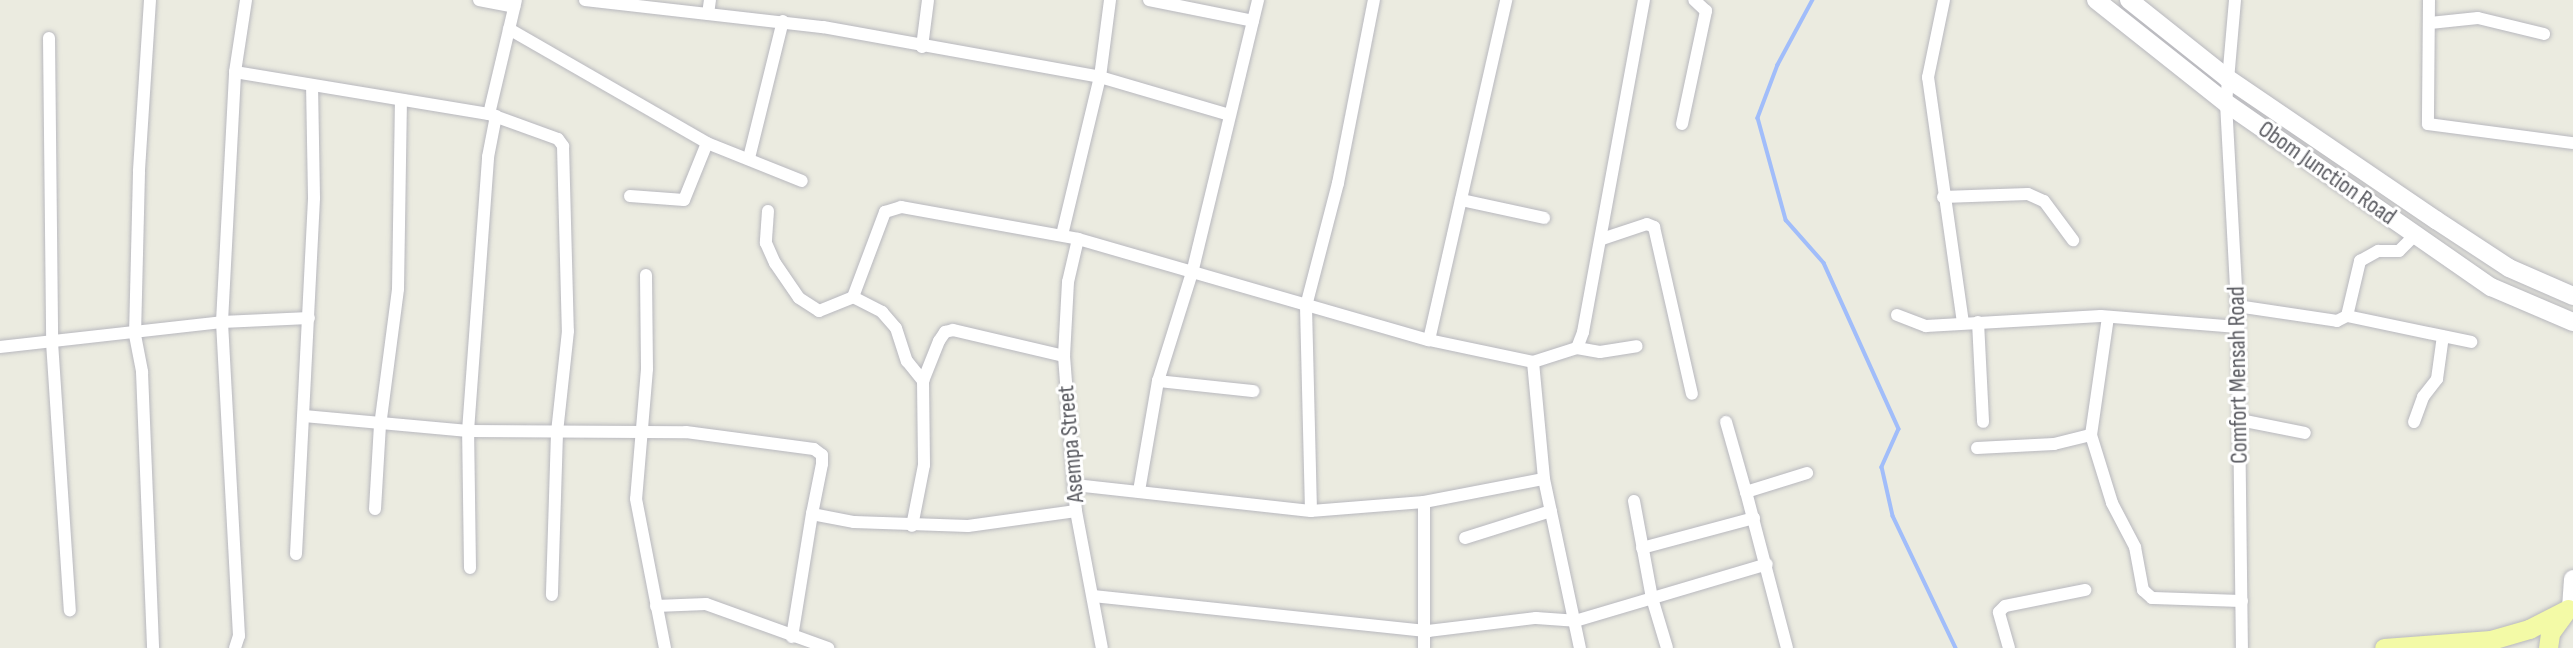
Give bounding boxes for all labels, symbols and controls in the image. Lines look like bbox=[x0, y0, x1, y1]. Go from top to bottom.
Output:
street label: Obom Junction Road bbox=[2253, 115, 2401, 231]
street label: Comfort Mensah Road bbox=[2222, 286, 2254, 464]
street label: Asempa Street bbox=[1052, 384, 1090, 504]

